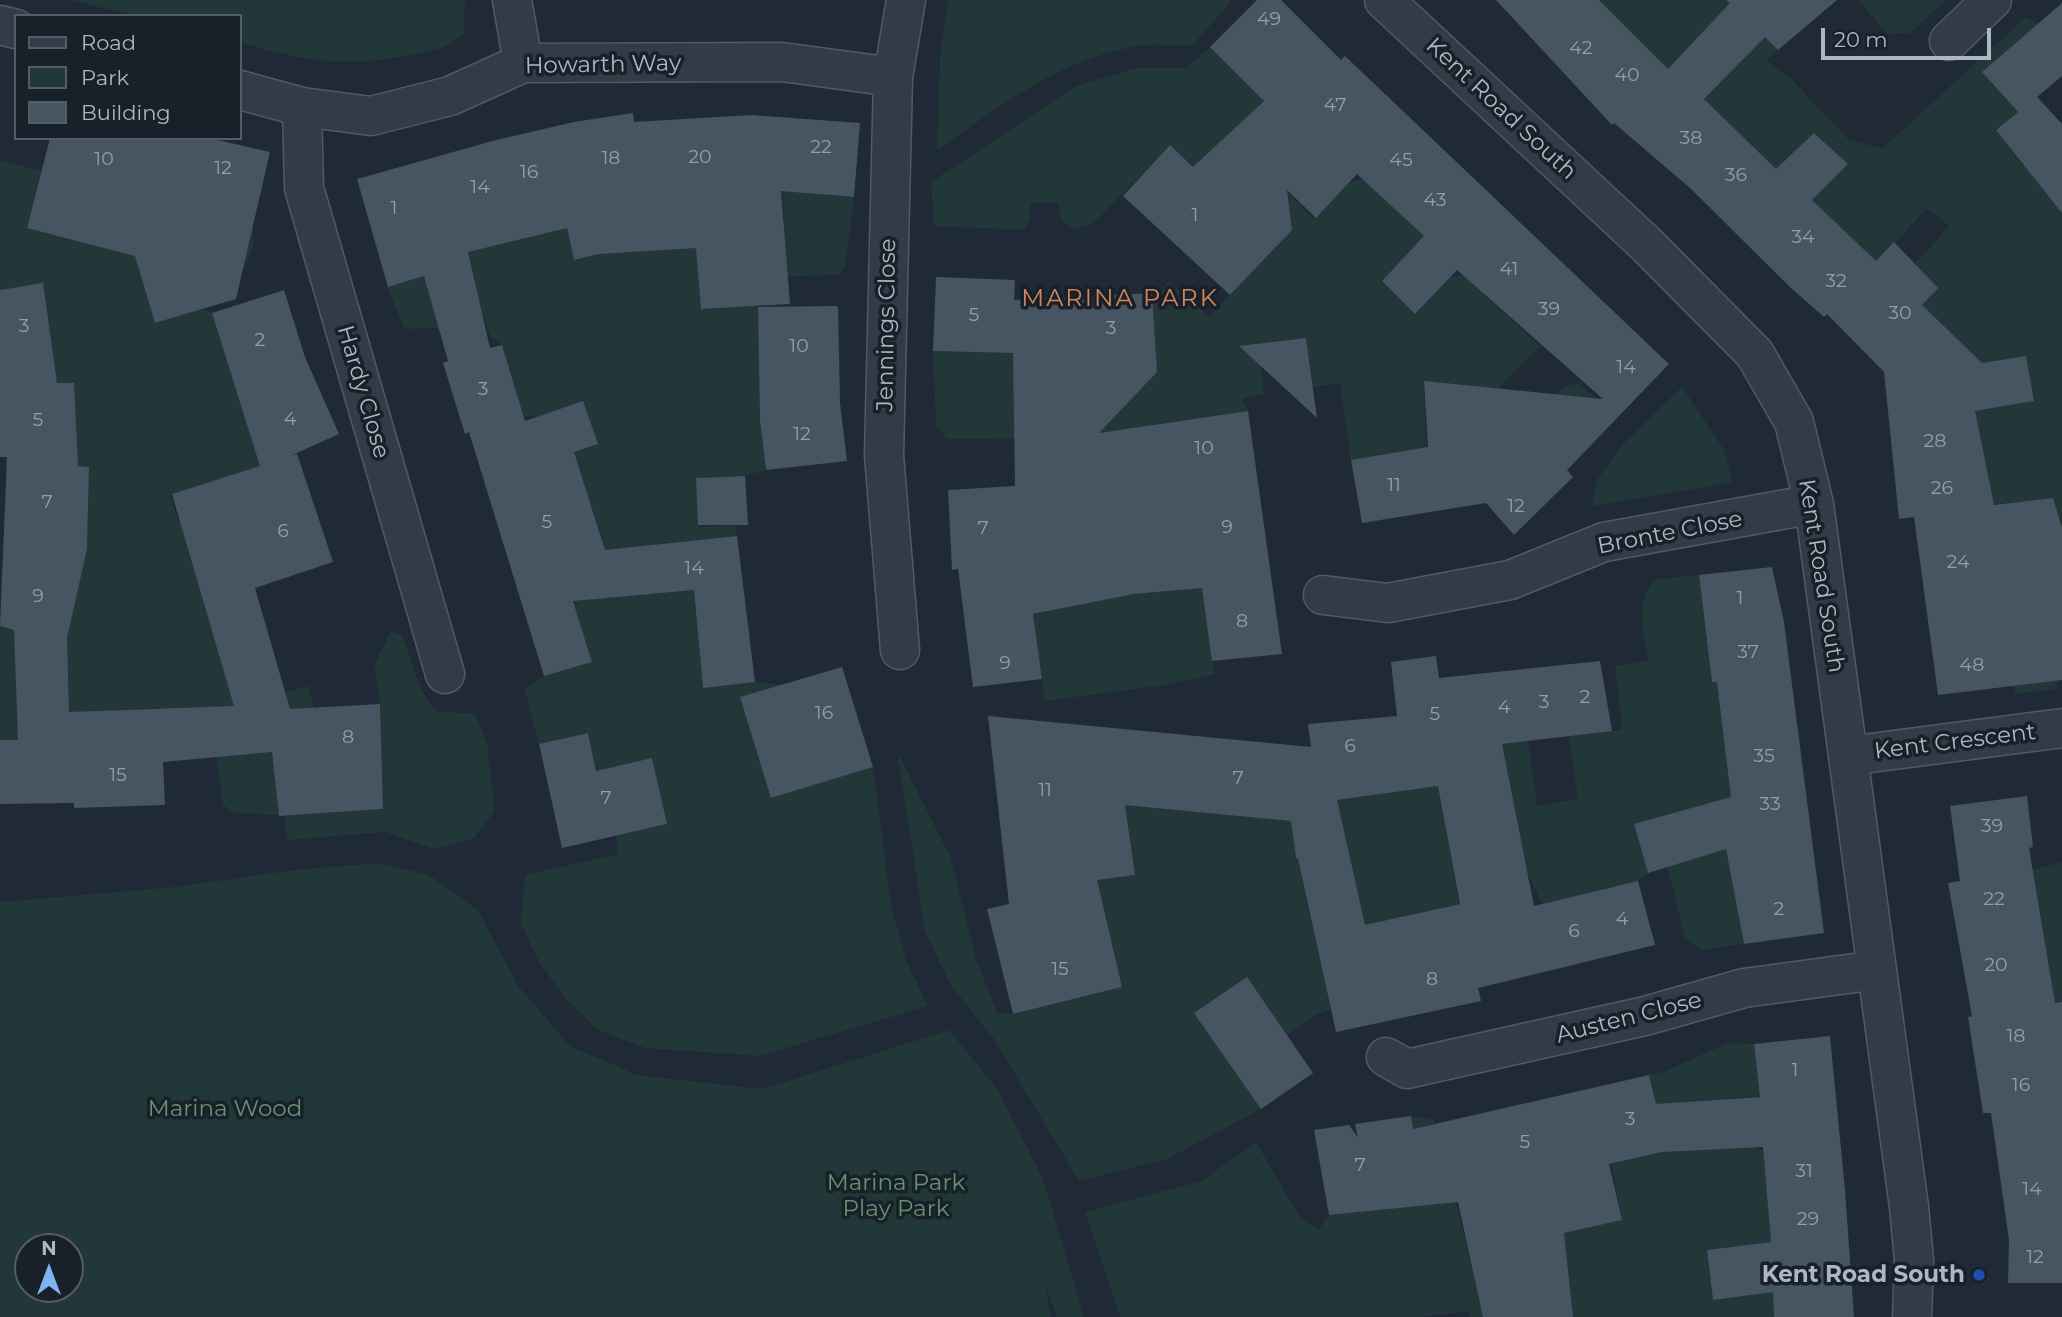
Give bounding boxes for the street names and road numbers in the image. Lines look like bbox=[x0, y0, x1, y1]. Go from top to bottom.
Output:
street label: Kent Road South bbox=[1420, 32, 1582, 186]
street label: Howarth Way bbox=[525, 50, 681, 80]
street label: Jennings Close bbox=[872, 238, 902, 412]
street label: Hardy Close bbox=[331, 322, 395, 462]
street label: Kent Road South bbox=[1792, 477, 1850, 675]
street label: Bronte Close bbox=[1595, 505, 1745, 561]
street label: Kent Crescent bbox=[1873, 718, 2037, 766]
street label: Austen Close bbox=[1553, 987, 1705, 1049]

